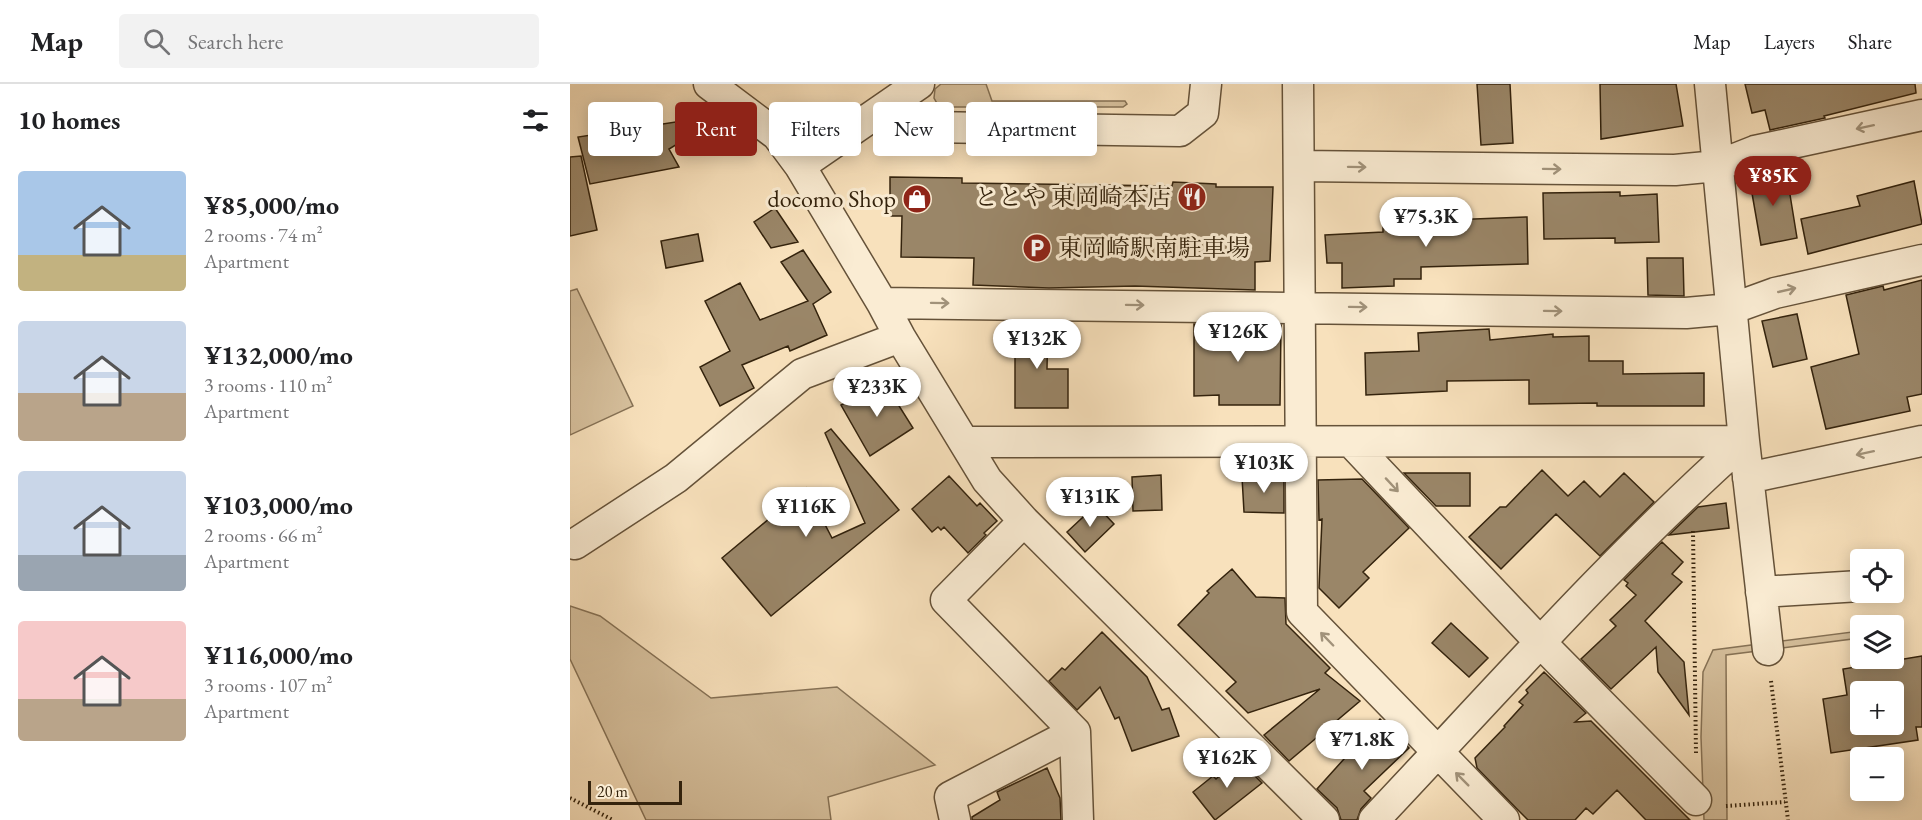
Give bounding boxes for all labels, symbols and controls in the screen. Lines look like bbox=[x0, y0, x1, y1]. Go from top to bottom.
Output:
search box bbox=[119, 14, 539, 68]
text: Map bbox=[30, 23, 83, 59]
icon: search bbox=[140, 25, 173, 58]
text: Search here bbox=[188, 27, 283, 56]
text: Map bbox=[1693, 28, 1731, 55]
text: Layers bbox=[1764, 28, 1815, 55]
text: Share bbox=[1848, 28, 1892, 55]
chip: Buy bbox=[588, 102, 663, 156]
chip: Rent bbox=[675, 102, 757, 156]
chip: Filters bbox=[769, 102, 861, 156]
chip: New bbox=[873, 102, 954, 156]
chip: Apartment bbox=[966, 102, 1097, 156]
text: 10 homes bbox=[18, 103, 120, 137]
icon: filters bbox=[519, 104, 552, 137]
one-way arrow bbox=[1856, 122, 1875, 133]
pin: ¥85K bbox=[1737, 156, 1809, 207]
one-way arrow bbox=[1347, 161, 1367, 173]
text: ¥85K bbox=[1748, 162, 1798, 188]
one-way arrow bbox=[1542, 163, 1562, 175]
place label: ととや 東岡崎本店 bbox=[974, 181, 1171, 212]
restaurant icon: ととや 東岡崎本店 bbox=[1176, 181, 1208, 213]
place label: docomo Shop bbox=[768, 183, 896, 214]
shop icon: docomo Shop bbox=[901, 183, 933, 215]
text: ¥85,000/mo bbox=[204, 188, 339, 222]
icon: home bbox=[66, 195, 138, 267]
pin: ¥75.3K bbox=[1377, 197, 1475, 248]
text: ¥75.3K bbox=[1394, 203, 1459, 229]
text: 2 rooms · 74 m² bbox=[204, 222, 323, 248]
parking icon: 東岡崎駅南駐車場 bbox=[1021, 232, 1053, 264]
place label: 東岡崎駅南駐車場 bbox=[1058, 232, 1250, 263]
text: Apartment bbox=[204, 248, 289, 274]
one-way arrow bbox=[1777, 284, 1796, 296]
one-way arrow bbox=[930, 297, 950, 309]
one-way arrow bbox=[1125, 299, 1145, 311]
one-way arrow bbox=[1347, 302, 1367, 313]
one-way arrow bbox=[1542, 305, 1562, 316]
pin: ¥126K bbox=[1196, 312, 1280, 363]
text: ¥126K bbox=[1208, 318, 1268, 344]
pin: ¥132K bbox=[995, 319, 1079, 370]
text: ¥132K bbox=[1007, 325, 1067, 351]
text: ¥132,000/mo bbox=[204, 338, 353, 372]
icon: home bbox=[66, 345, 138, 417]
pin: ¥233K bbox=[835, 367, 919, 418]
text: 3 rooms · 110 m² bbox=[204, 372, 332, 398]
text: ¥233K bbox=[847, 373, 907, 399]
text: Apartment bbox=[204, 398, 289, 424]
pin: ¥103K bbox=[1222, 443, 1306, 494]
one-way arrow bbox=[1856, 448, 1875, 459]
text: ¥103K bbox=[1234, 449, 1294, 475]
pin: ¥131K bbox=[1048, 477, 1132, 528]
one-way arrow bbox=[1385, 478, 1399, 493]
text: ¥131K bbox=[1060, 483, 1120, 509]
pin: ¥116K bbox=[764, 487, 848, 538]
text: ¥103,000/mo bbox=[204, 488, 353, 522]
text: ¥116K bbox=[776, 493, 836, 519]
icon: home bbox=[66, 495, 138, 567]
text: 2 rooms · 66 m² bbox=[204, 522, 323, 548]
text: Apartment bbox=[204, 548, 289, 574]
map controls bbox=[1850, 549, 1904, 801]
button: locate bbox=[1850, 549, 1904, 603]
button: layers bbox=[1850, 615, 1904, 669]
one-way arrow bbox=[1320, 631, 1334, 646]
text: ¥116,000/mo bbox=[204, 638, 353, 672]
icon: home bbox=[66, 645, 138, 717]
text: 3 rooms · 107 m² bbox=[204, 672, 332, 698]
button: + bbox=[1850, 681, 1904, 735]
text: Apartment bbox=[204, 698, 289, 724]
pin: ¥71.8K bbox=[1313, 720, 1411, 771]
text: ¥71.8K bbox=[1330, 726, 1395, 752]
pin: ¥162K bbox=[1185, 738, 1269, 789]
text: ¥162K bbox=[1197, 744, 1257, 770]
button: − bbox=[1850, 747, 1904, 801]
one-way arrow bbox=[1455, 771, 1470, 786]
scale bar bbox=[588, 778, 682, 806]
text: 20 m bbox=[597, 781, 628, 802]

